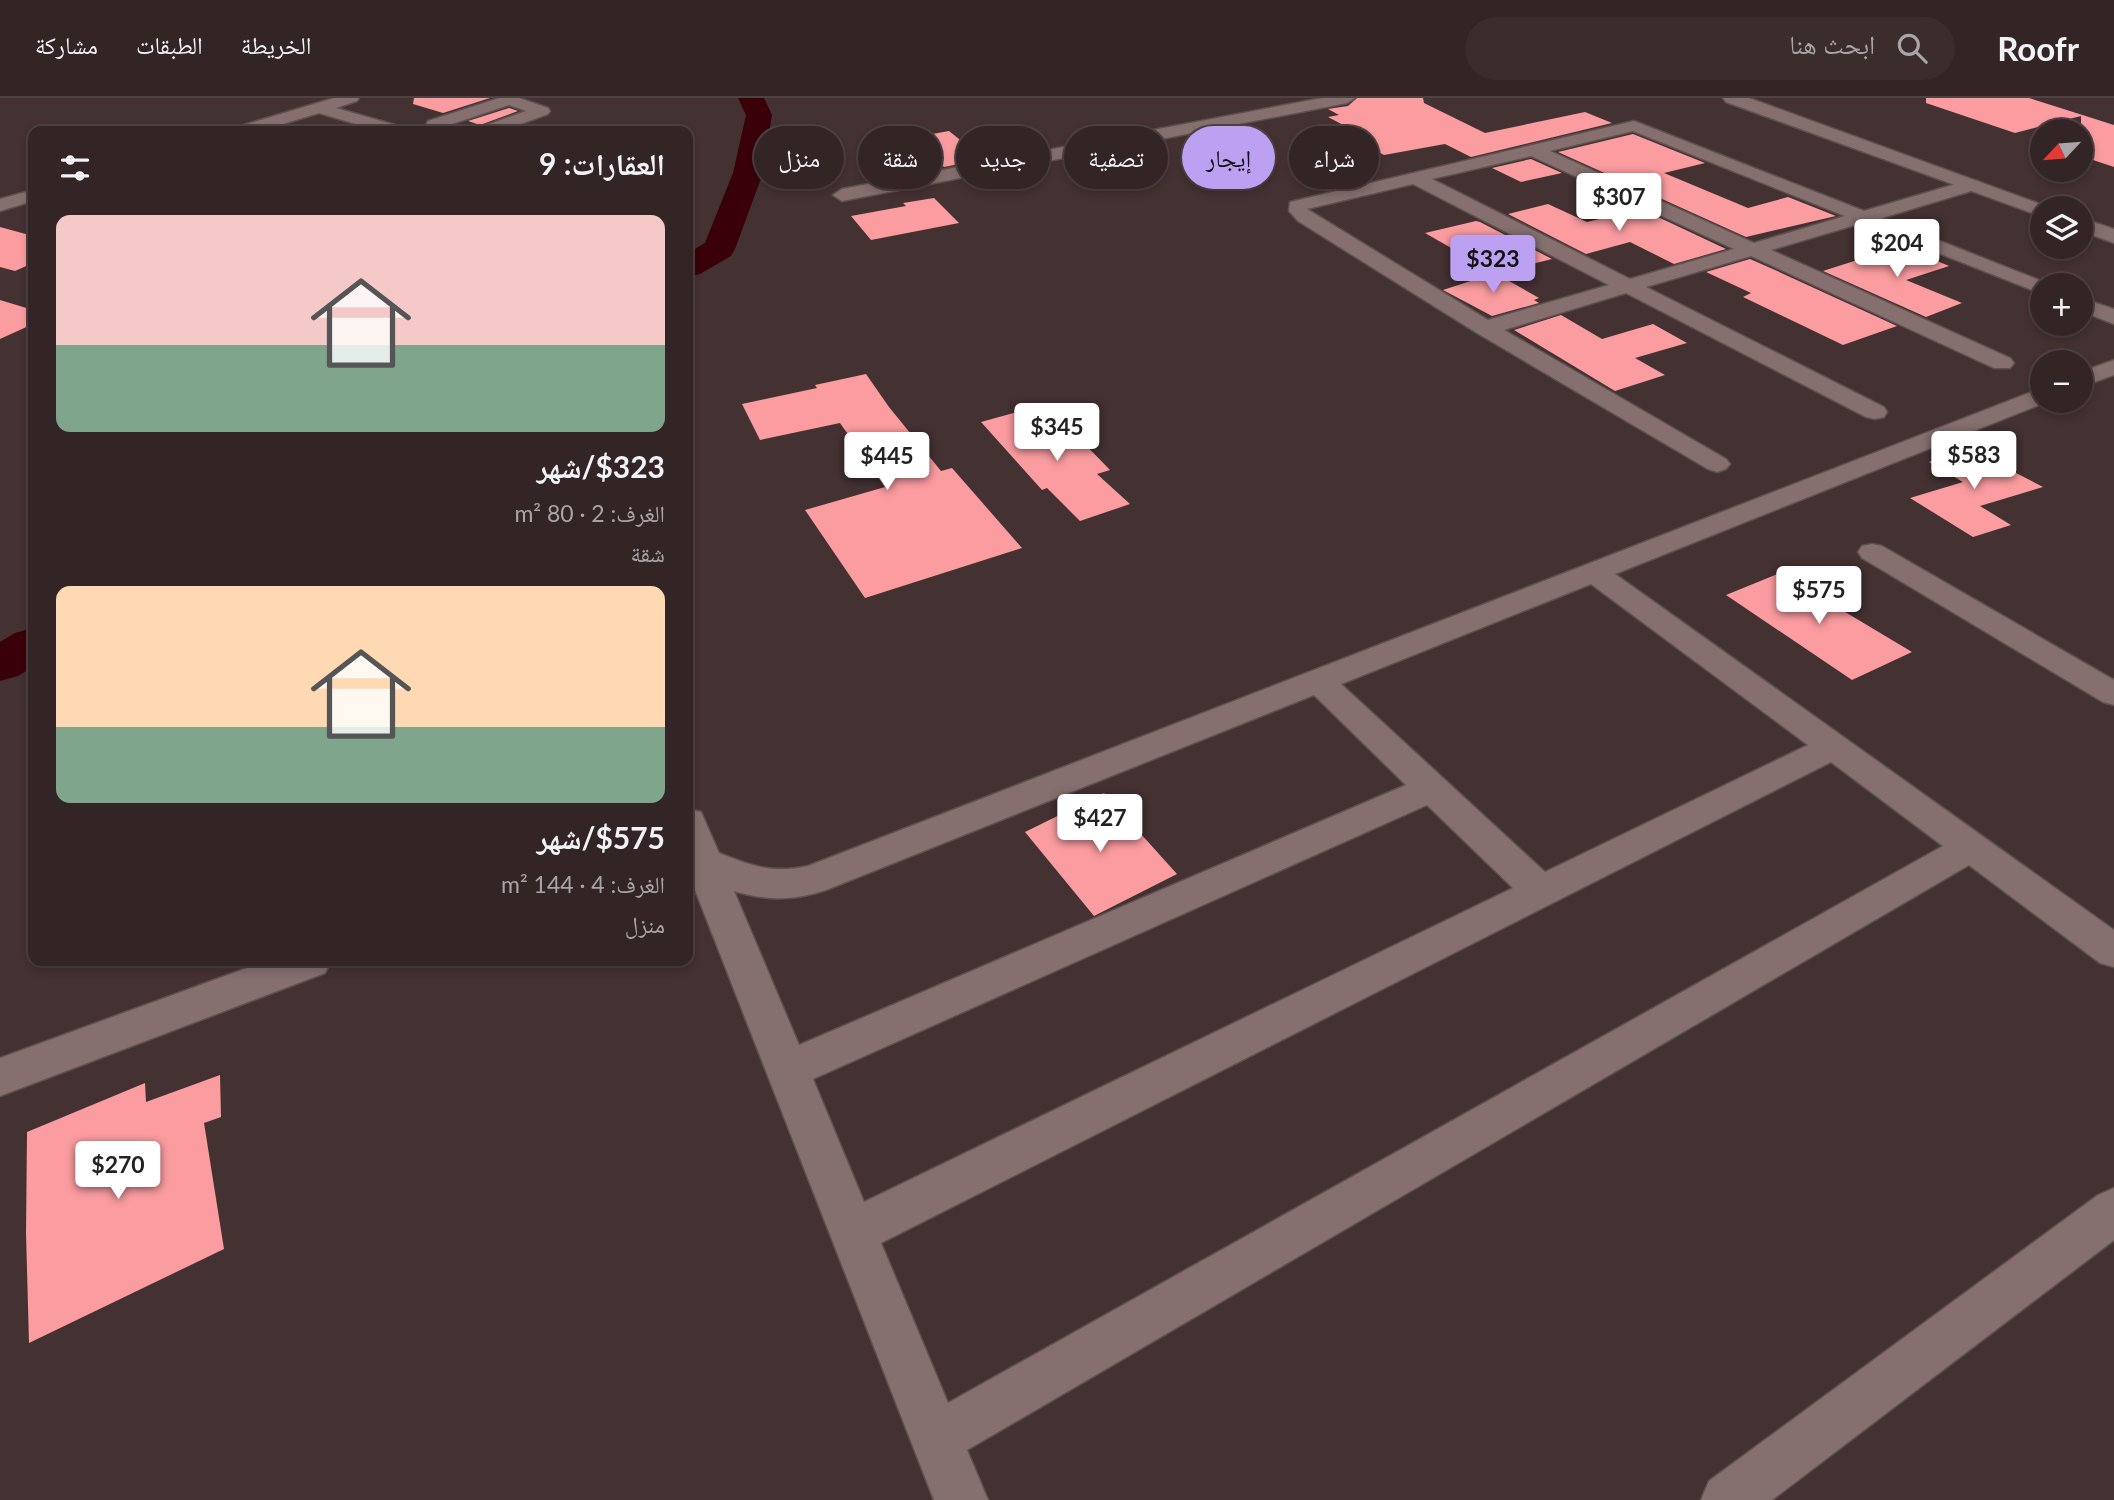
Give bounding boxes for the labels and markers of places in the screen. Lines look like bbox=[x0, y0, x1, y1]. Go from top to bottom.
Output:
pin: $307 bbox=[1578, 174, 1660, 233]
pin: $204 bbox=[1856, 220, 1938, 279]
pin: $323 bbox=[1452, 236, 1534, 295]
pin: $345 bbox=[1016, 404, 1098, 463]
pin: $445 bbox=[846, 432, 928, 492]
pin: $583 bbox=[1933, 432, 2015, 491]
pin: $575 bbox=[1778, 566, 1860, 626]
pin: $427 bbox=[1059, 794, 1141, 854]
pin: $270 bbox=[77, 1142, 159, 1201]

